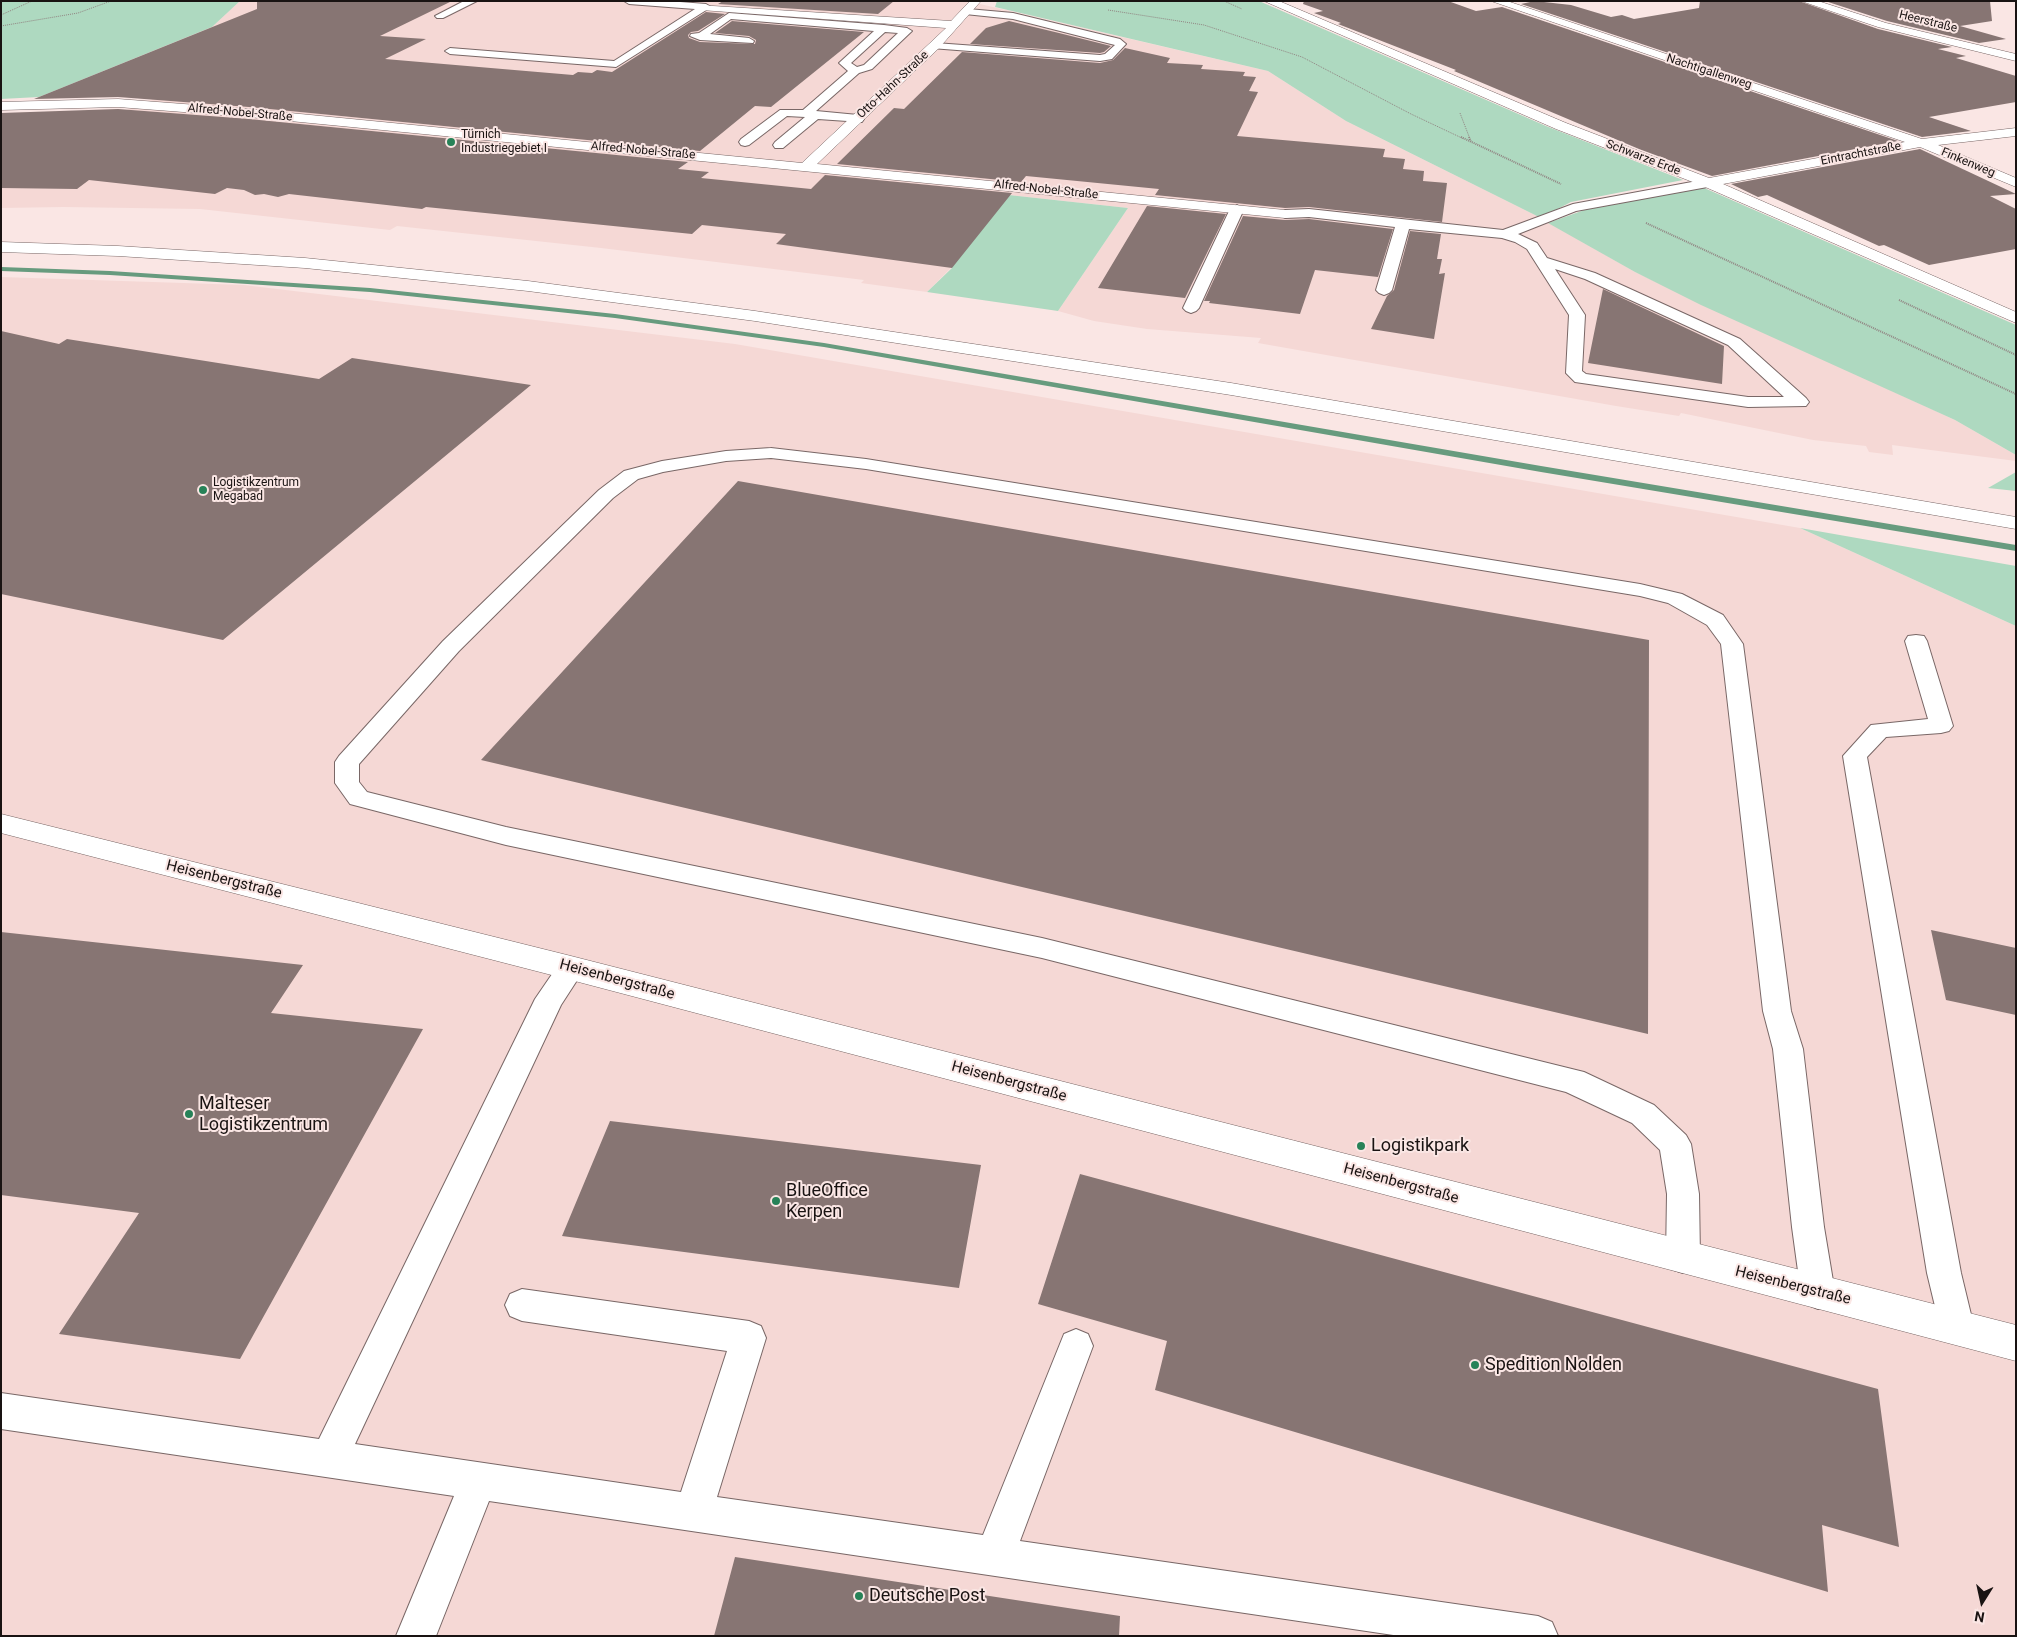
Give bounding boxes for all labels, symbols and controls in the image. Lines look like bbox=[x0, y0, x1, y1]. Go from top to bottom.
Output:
street label: Heerstraße bbox=[1897, 8, 1959, 36]
street label: Otto-Hahn-Straße bbox=[854, 48, 932, 122]
street label: Nachtigallenweg bbox=[1664, 51, 1754, 93]
street label: Alfred-Nobel-Straße bbox=[187, 101, 293, 125]
place label: Türnich Industriegebiet I bbox=[461, 128, 547, 156]
marker: Türnich Industriegebiet I bbox=[445, 136, 457, 148]
street label: Schwarze Erde bbox=[1604, 137, 1682, 179]
street label: Alfred-Nobel-Straße bbox=[590, 139, 696, 163]
street label: Eintrachtstraße bbox=[1820, 139, 1902, 169]
street label: Finkenweg bbox=[1939, 145, 1997, 181]
street label: Alfred-Nobel-Straße bbox=[993, 177, 1099, 203]
place label: Logistikzentrum Megabad bbox=[213, 476, 299, 504]
marker: Logistikzentrum Megabad bbox=[197, 484, 209, 496]
street label: Heisenbergstraße bbox=[164, 857, 284, 903]
street label: Heisenbergstraße bbox=[557, 956, 677, 1004]
street label: Heisenbergstraße bbox=[949, 1058, 1069, 1106]
place label: Malteser Logistikzentrum bbox=[199, 1093, 328, 1136]
marker: Malteser Logistikzentrum bbox=[183, 1108, 195, 1120]
place label: Logistikpark bbox=[1371, 1135, 1469, 1157]
marker: Logistikpark bbox=[1355, 1140, 1367, 1152]
street label: Heisenbergstraße bbox=[1341, 1160, 1461, 1208]
place label: BlueOffice Kerpen bbox=[786, 1180, 868, 1222]
marker: BlueOffice Kerpen bbox=[770, 1195, 782, 1207]
street label: Heisenbergstraße bbox=[1733, 1263, 1853, 1309]
place label: Spedition Nolden bbox=[1485, 1354, 1622, 1376]
marker: Spedition Nolden bbox=[1469, 1359, 1481, 1371]
north arrow bbox=[1957, 1577, 2007, 1627]
place label: Deutsche Post bbox=[869, 1585, 985, 1607]
marker: Deutsche Post bbox=[853, 1590, 865, 1602]
text: N bbox=[1973, 1608, 1986, 1626]

